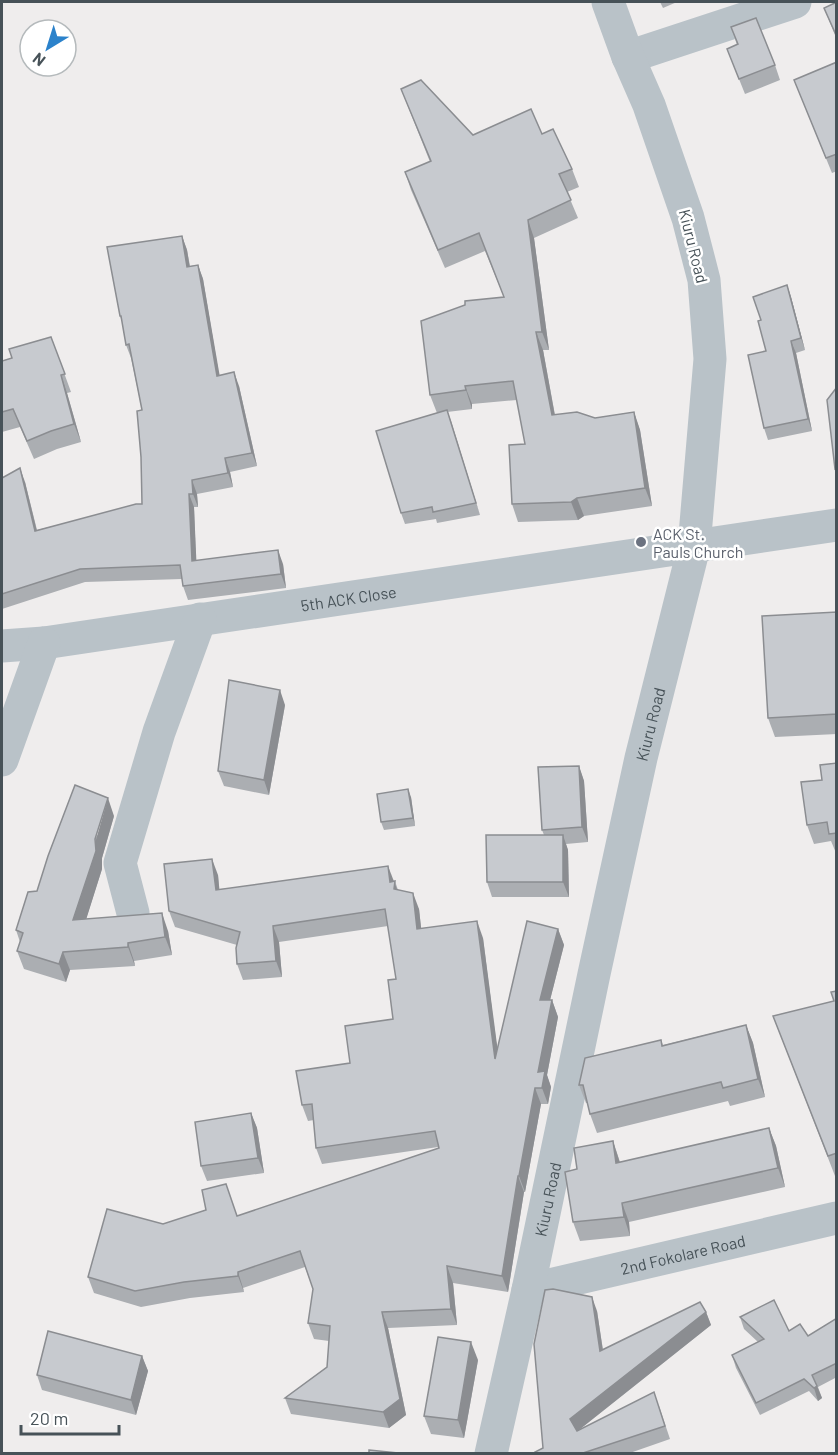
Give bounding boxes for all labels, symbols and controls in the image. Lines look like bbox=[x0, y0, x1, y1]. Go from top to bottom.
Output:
north arrow bbox=[18, 18, 78, 78]
text: N bbox=[28, 49, 48, 71]
street label: Kiuru Road bbox=[676, 207, 712, 285]
place label: ACK St. Pauls Church bbox=[653, 524, 743, 561]
marker: ACK St. Pauls Church bbox=[634, 535, 648, 549]
street label: 5th ACK Close bbox=[299, 581, 398, 614]
street label: Kiuru Road bbox=[631, 685, 668, 763]
street label: Kiuru Road bbox=[530, 1160, 564, 1238]
street label: 2nd Fokolare Road bbox=[619, 1230, 747, 1278]
scale bar bbox=[21, 1398, 118, 1436]
text: 20 m bbox=[30, 1407, 68, 1429]

